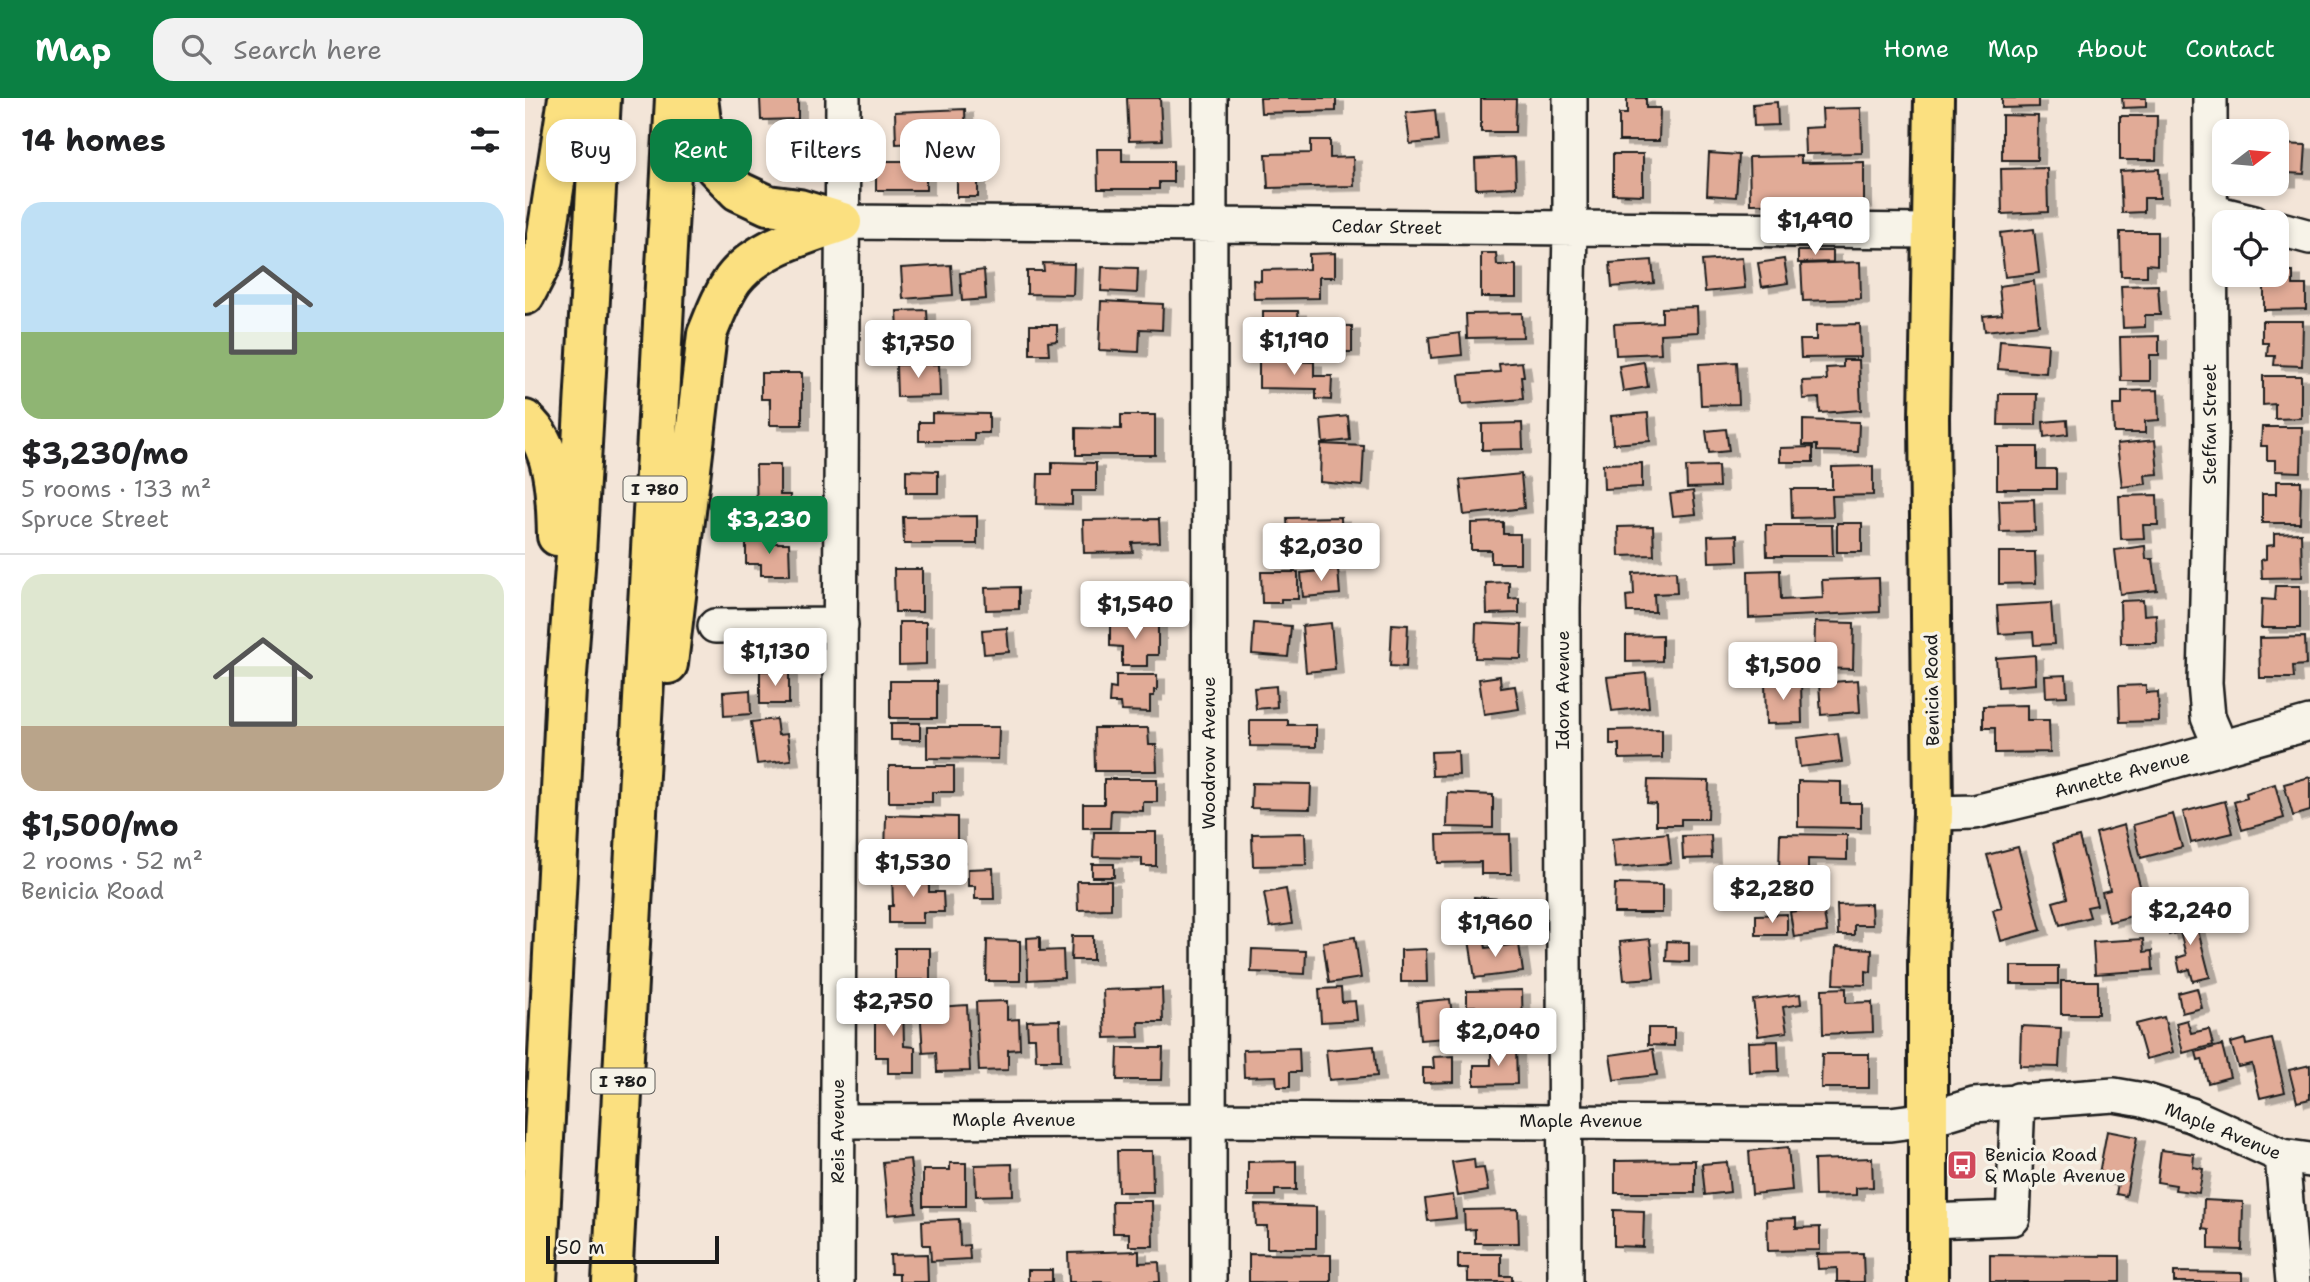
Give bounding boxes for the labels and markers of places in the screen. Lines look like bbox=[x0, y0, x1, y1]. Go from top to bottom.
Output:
pin: $1,490 bbox=[1758, 198, 1872, 257]
pin: $1,190 bbox=[1237, 317, 1351, 377]
pin: $1,750 bbox=[861, 320, 975, 380]
pin: $3,230 bbox=[712, 496, 826, 556]
pin: $2,030 bbox=[1264, 524, 1378, 583]
pin: $1,540 bbox=[1078, 582, 1192, 641]
pin: $1,130 bbox=[718, 628, 832, 688]
pin: $1,500 bbox=[1726, 642, 1840, 702]
pin: $1,530 bbox=[856, 840, 970, 899]
pin: $2,280 bbox=[1715, 866, 1829, 925]
pin: $2,240 bbox=[2133, 888, 2247, 947]
pin: $1,960 bbox=[1438, 900, 1552, 959]
pin: $2,750 bbox=[836, 978, 950, 1038]
pin: $2,040 bbox=[1441, 1009, 1555, 1068]
place label: Benicia Road & Maple Avenue bbox=[1985, 1143, 2126, 1188]
bus stop icon: Benicia Road & Maple Avenue bbox=[1945, 1148, 1979, 1182]

